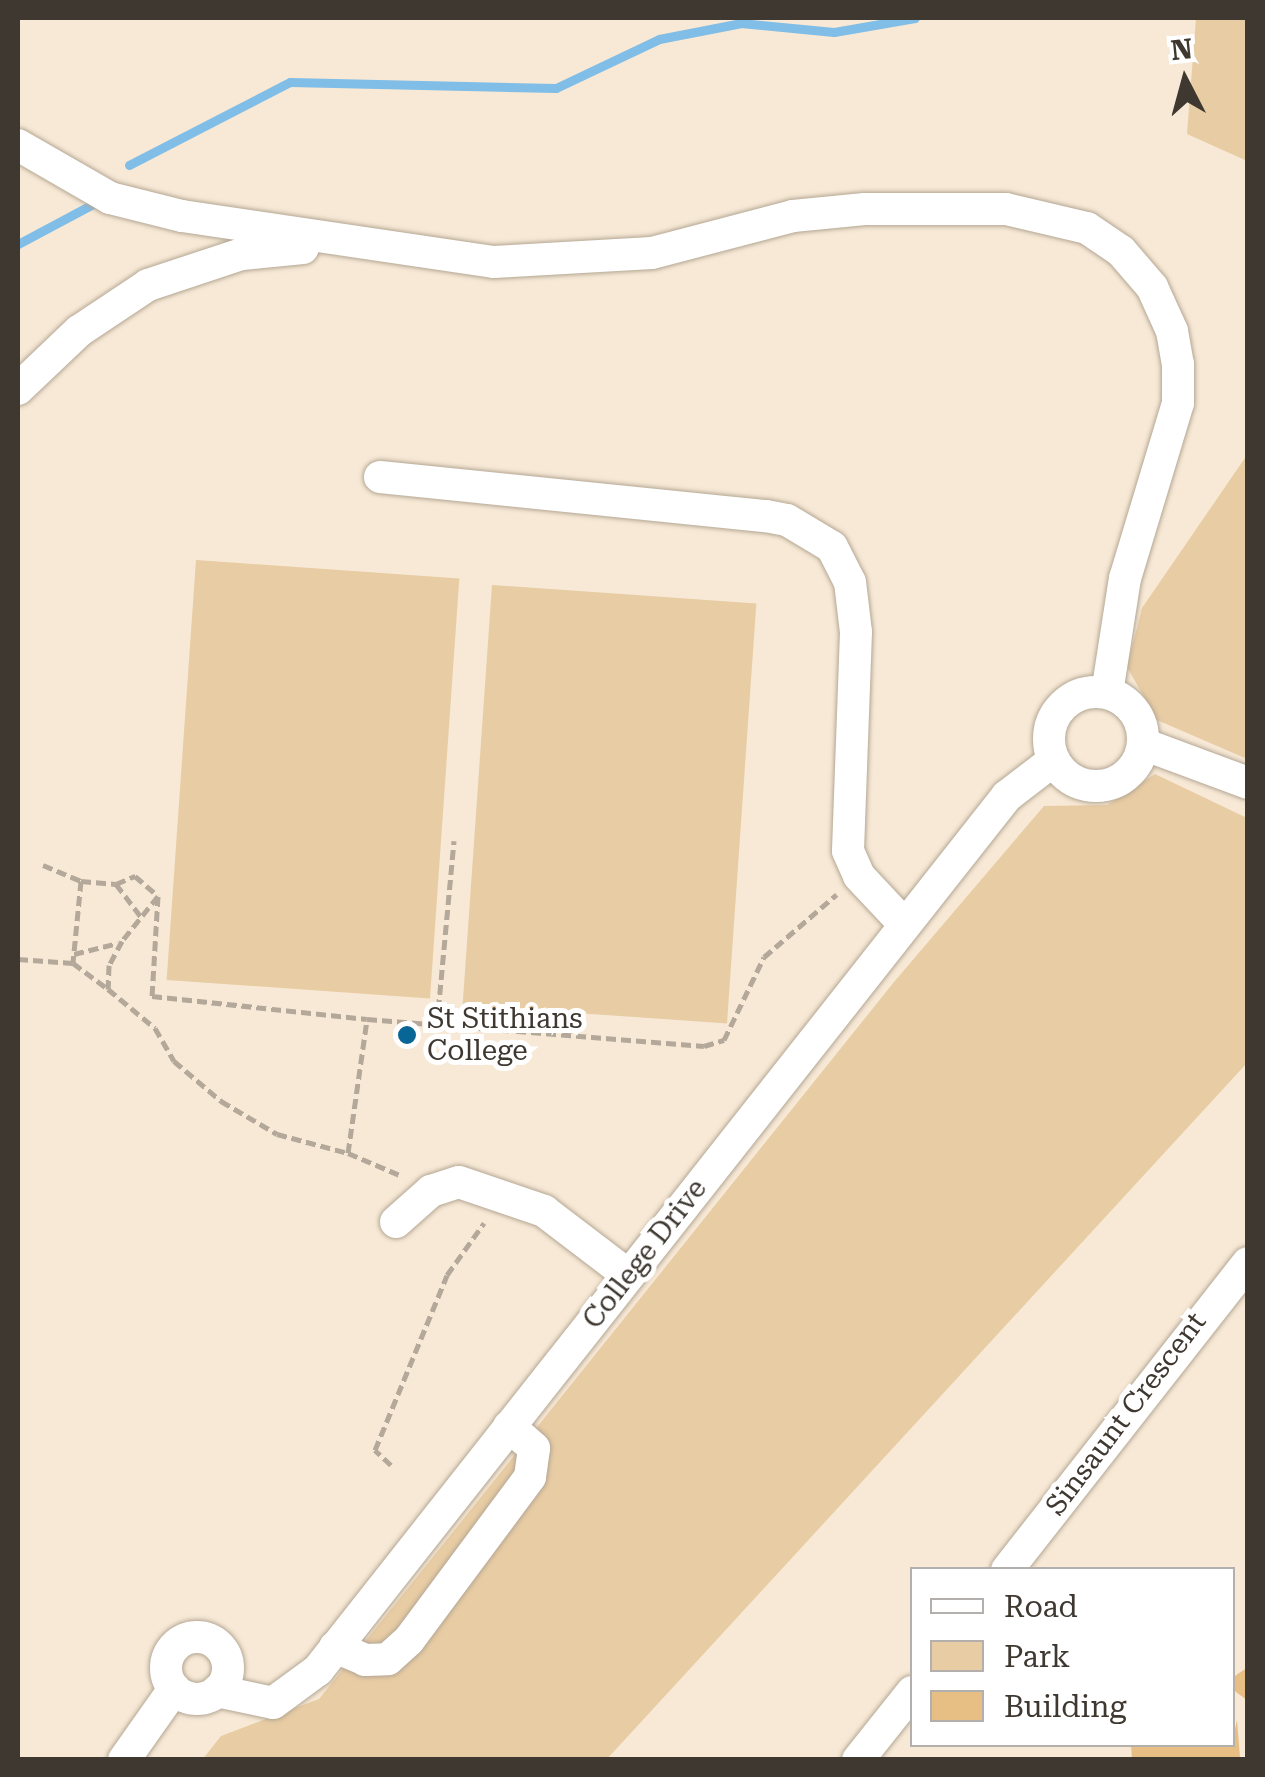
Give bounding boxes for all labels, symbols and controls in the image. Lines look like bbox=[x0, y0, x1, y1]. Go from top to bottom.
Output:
north arrow bbox=[1135, 30, 1235, 130]
text: N bbox=[1169, 32, 1194, 67]
place label: St Stithians College bbox=[427, 1002, 583, 1068]
marker: St Stithians College bbox=[396, 1024, 418, 1046]
street label: College Drive bbox=[576, 1172, 714, 1336]
street label: Sinsaunt Crescent bbox=[1039, 1306, 1213, 1522]
legend bbox=[910, 1567, 1235, 1747]
text: Road bbox=[1004, 1589, 1078, 1624]
text: Park bbox=[1004, 1639, 1070, 1674]
text: Building bbox=[1004, 1689, 1127, 1724]

